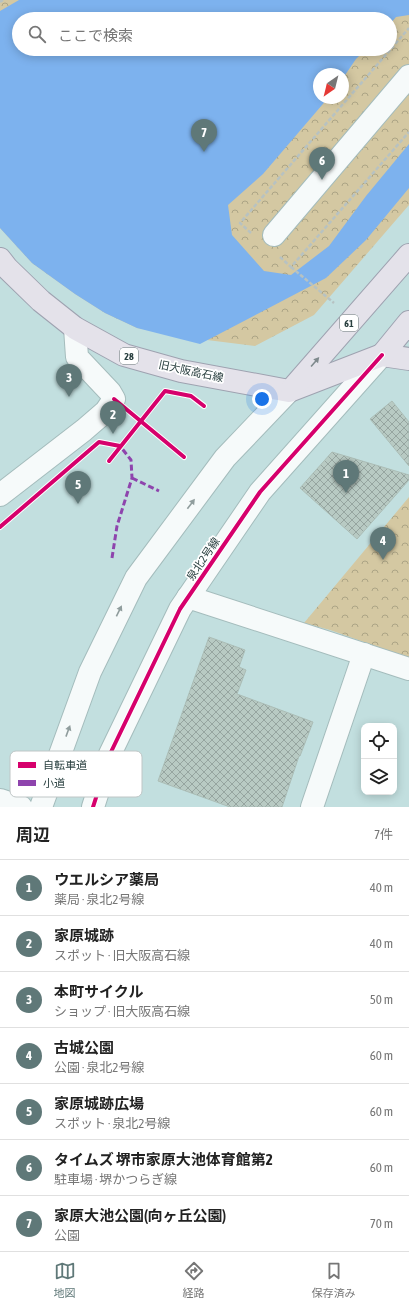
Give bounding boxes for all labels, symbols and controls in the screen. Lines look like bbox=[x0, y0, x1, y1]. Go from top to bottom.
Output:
search box bbox=[12, 12, 397, 56]
icon: search bbox=[26, 23, 48, 45]
text: ここで検索 bbox=[58, 27, 133, 44]
north arrow bbox=[313, 68, 349, 104]
pin: 7 bbox=[191, 119, 217, 152]
pin: 6 bbox=[309, 147, 335, 180]
road number: 61 bbox=[340, 315, 358, 331]
road number: 28 bbox=[120, 348, 138, 364]
one-way arrow bbox=[311, 357, 320, 367]
street label: 旧大阪高石線 bbox=[157, 358, 225, 384]
pin: 3 bbox=[56, 364, 82, 397]
your location bbox=[252, 389, 272, 409]
pin: 2 bbox=[100, 401, 126, 434]
pin: 1 bbox=[333, 460, 359, 493]
pin: 5 bbox=[65, 471, 91, 504]
one-way arrow bbox=[187, 498, 195, 509]
pin: 4 bbox=[370, 527, 396, 560]
street label: 泉北2号線 bbox=[184, 535, 222, 583]
one-way arrow bbox=[116, 606, 122, 617]
map controls bbox=[361, 723, 397, 795]
button: locate bbox=[361, 723, 397, 759]
one-way arrow bbox=[66, 724, 72, 736]
legend bbox=[10, 751, 142, 797]
text: 自転車道 bbox=[43, 759, 87, 771]
button: layers bbox=[361, 759, 397, 795]
text: 小道 bbox=[43, 777, 65, 789]
text: 周辺 bbox=[16, 825, 50, 845]
text: 7件 bbox=[374, 827, 393, 842]
text: ウエルシア薬局 bbox=[54, 871, 159, 888]
text: 1 bbox=[26, 880, 32, 895]
text: 40 m bbox=[370, 880, 393, 895]
text: 薬局 · 泉北2号線 bbox=[54, 892, 144, 907]
text: 家原城跡 bbox=[54, 927, 114, 944]
text: 2 bbox=[26, 936, 32, 951]
text: 40 m bbox=[370, 936, 393, 951]
text: スポット · 旧大阪高石線 bbox=[54, 948, 190, 963]
text: 本町サイクル bbox=[54, 983, 143, 1000]
text: 3 bbox=[26, 992, 32, 1007]
text: 50 m bbox=[370, 992, 393, 1007]
text: ショップ · 旧大阪高石線 bbox=[54, 1004, 190, 1019]
text: 古城公園 bbox=[54, 1039, 114, 1056]
text: 4 bbox=[26, 1048, 32, 1063]
text: 60 m bbox=[370, 1048, 393, 1063]
text: 公園 · 泉北2号線 bbox=[54, 1060, 144, 1075]
text: 家原城跡広場 bbox=[54, 1095, 144, 1112]
text: 5 bbox=[26, 1104, 32, 1119]
text: 60 m bbox=[370, 1104, 393, 1119]
text: スポット · 泉北2号線 bbox=[54, 1116, 170, 1131]
text: タイムズ 堺市家原大池体育館第2 bbox=[54, 1151, 273, 1168]
text: 6 bbox=[26, 1160, 32, 1175]
text: 60 m bbox=[370, 1160, 393, 1175]
text: 駐車場 · 堺かつらぎ線 bbox=[54, 1172, 177, 1187]
text: 家原大池公園(向ヶ丘公園) bbox=[54, 1207, 226, 1224]
text: 7 bbox=[26, 1216, 32, 1231]
text: 70 m bbox=[370, 1216, 393, 1231]
text: 公園 bbox=[54, 1228, 80, 1243]
tab: 地図 bbox=[54, 1260, 76, 1300]
tab: 経路 bbox=[183, 1260, 205, 1300]
tab: 保存済み bbox=[312, 1260, 356, 1300]

